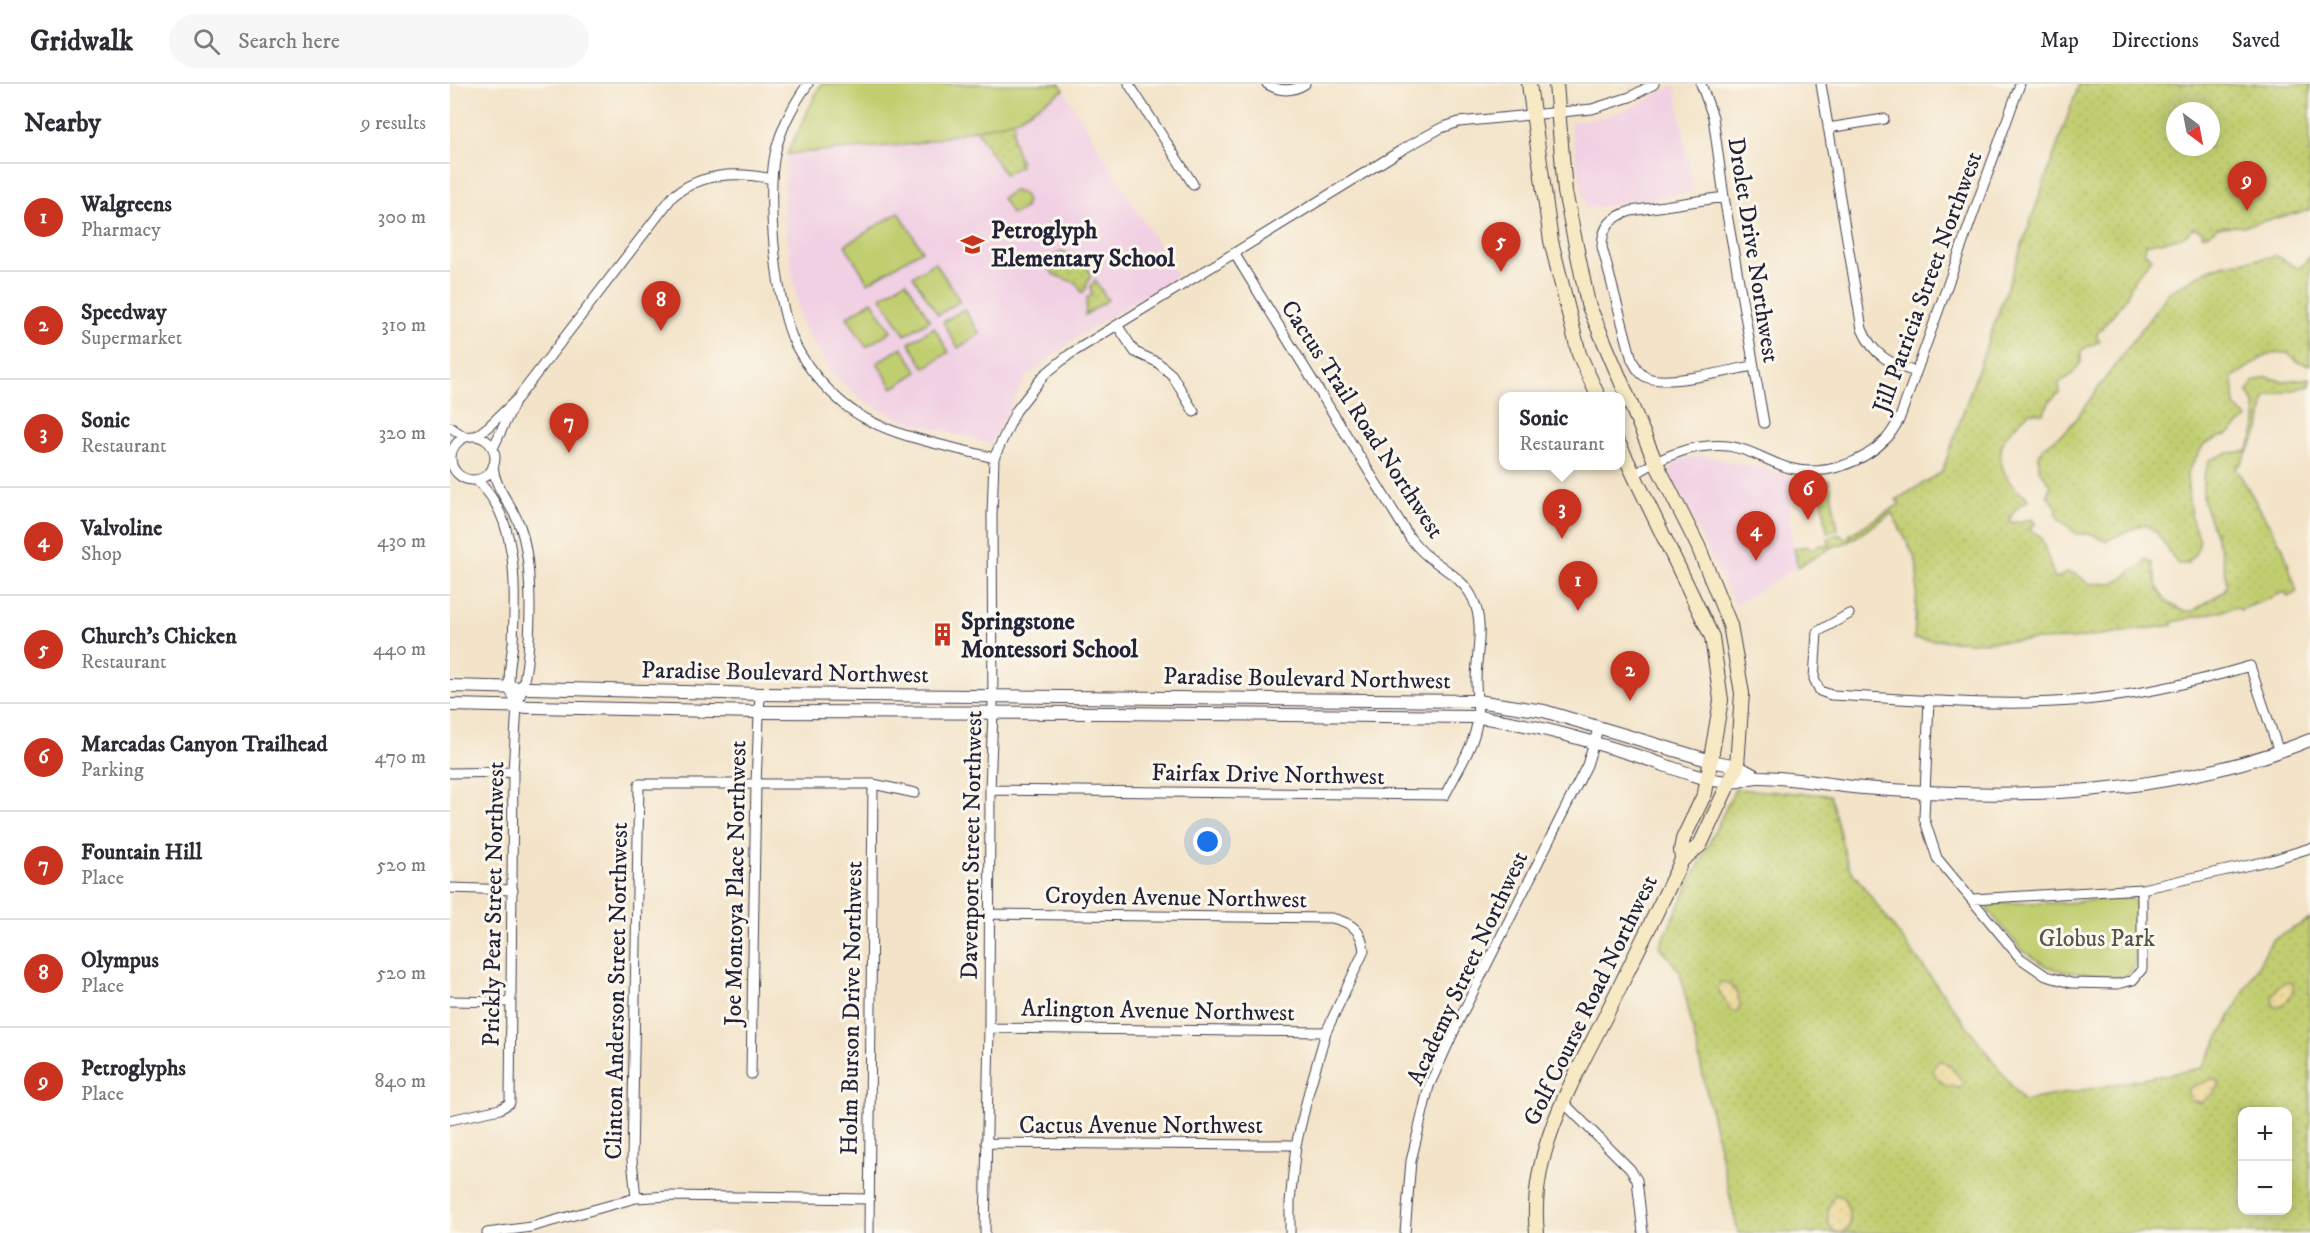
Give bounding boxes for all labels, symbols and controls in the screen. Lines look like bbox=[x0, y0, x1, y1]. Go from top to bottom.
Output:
search box bbox=[169, 14, 589, 68]
text: Gridwalk bbox=[30, 24, 133, 59]
icon: search bbox=[190, 25, 223, 58]
text: Search here bbox=[238, 28, 340, 55]
text: Map bbox=[2040, 28, 2079, 54]
text: Directions bbox=[2112, 28, 2199, 54]
text: Saved bbox=[2232, 28, 2280, 54]
north arrow bbox=[2166, 102, 2220, 156]
text: Nearby bbox=[24, 107, 101, 140]
text: 9 results bbox=[361, 111, 426, 136]
street label: Drolet Drive Northwest bbox=[1720, 135, 1786, 365]
street label: Jill Patricia Street Northwest bbox=[1866, 147, 1989, 419]
pin: 9 bbox=[2228, 162, 2266, 211]
text: Walgreens bbox=[81, 191, 172, 218]
text: 1 bbox=[40, 205, 47, 230]
text: 300 m bbox=[378, 205, 426, 230]
place label: Petroglyph Elementary School bbox=[991, 216, 1175, 274]
text: Pharmacy bbox=[81, 218, 161, 243]
pin: 5 bbox=[1482, 222, 1520, 272]
school or university icon: Petroglyph Elementary School bbox=[960, 231, 986, 257]
pin: 8 bbox=[642, 282, 680, 331]
street label: Cactus Trail Road Northwest bbox=[1274, 295, 1451, 545]
text: Speedway bbox=[81, 299, 166, 326]
text: 2 bbox=[39, 313, 48, 338]
text: 310 m bbox=[381, 313, 426, 338]
text: Supermarket bbox=[81, 326, 182, 351]
popup bbox=[1499, 392, 1625, 470]
pin: 7 bbox=[550, 404, 588, 453]
text: Sonic bbox=[1519, 405, 1568, 432]
text: Sonic bbox=[81, 407, 130, 434]
text: 3 bbox=[40, 421, 47, 446]
text: 320 m bbox=[379, 421, 426, 446]
text: Restaurant bbox=[1519, 432, 1605, 457]
text: Restaurant bbox=[81, 434, 166, 459]
pin: 6 bbox=[1788, 470, 1828, 520]
pin: 3 bbox=[1542, 490, 1582, 539]
pin: 4 bbox=[1736, 512, 1776, 561]
text: Valvoline bbox=[81, 515, 162, 542]
text: 4 bbox=[38, 529, 49, 554]
text: 430 m bbox=[377, 529, 426, 554]
text: Shop bbox=[81, 542, 122, 567]
pin: 1 bbox=[1558, 562, 1598, 611]
place label: Springstone Montessori School bbox=[961, 607, 1139, 665]
building icon: Springstone Montessori School bbox=[930, 622, 956, 648]
text: Church's Chicken bbox=[81, 623, 237, 650]
text: 5 bbox=[39, 637, 48, 662]
text: 440 m bbox=[373, 637, 426, 662]
text: Restaurant bbox=[81, 650, 166, 675]
pin: 2 bbox=[1610, 652, 1650, 701]
street label: Paradise Boulevard Northwest bbox=[641, 655, 929, 691]
street label: Paradise Boulevard Northwest bbox=[1163, 661, 1451, 697]
street label: Davenport Street Northwest bbox=[955, 710, 989, 980]
text: Marcadas Canyon Trailhead bbox=[81, 731, 327, 758]
street label: Joe Montoya Place Northwest bbox=[718, 740, 753, 1028]
text: 6 bbox=[38, 745, 49, 770]
text: 470 m bbox=[375, 745, 426, 770]
text: Parking bbox=[81, 758, 144, 783]
street label: Fairfax Drive Northwest bbox=[1151, 758, 1385, 792]
street label: Prickly Pear Street Northwest bbox=[477, 761, 511, 1047]
street label: Clinton Anderson Street Northwest bbox=[599, 822, 635, 1160]
your location bbox=[1193, 827, 1222, 856]
text: Fountain Hill bbox=[81, 839, 202, 866]
street label: Academy Street Northwest bbox=[1400, 846, 1535, 1090]
text: 7 bbox=[38, 853, 49, 878]
text: 520 m bbox=[376, 853, 426, 878]
street label: Holm Burson Drive Northwest bbox=[834, 860, 870, 1155]
text: Place bbox=[81, 866, 124, 891]
street label: Golf Course Road Northwest bbox=[1517, 870, 1665, 1131]
street label: Croyden Avenue Northwest bbox=[1045, 881, 1308, 915]
park label: Globus Park bbox=[2039, 924, 2155, 954]
text: Olympus bbox=[81, 947, 159, 974]
text: 8 bbox=[38, 961, 49, 986]
text: 520 m bbox=[376, 961, 426, 986]
text: Place bbox=[81, 974, 124, 999]
street label: Arlington Avenue Northwest bbox=[1021, 994, 1295, 1028]
text: Petroglyphs bbox=[81, 1055, 186, 1082]
text: 9 bbox=[39, 1069, 48, 1094]
text: 840 m bbox=[374, 1069, 426, 1094]
text: Place bbox=[81, 1082, 124, 1107]
map controls bbox=[2238, 1107, 2292, 1215]
button: + bbox=[2238, 1107, 2292, 1161]
street label: Cactus Avenue Northwest bbox=[1019, 1111, 1263, 1141]
button: − bbox=[2238, 1161, 2292, 1215]

